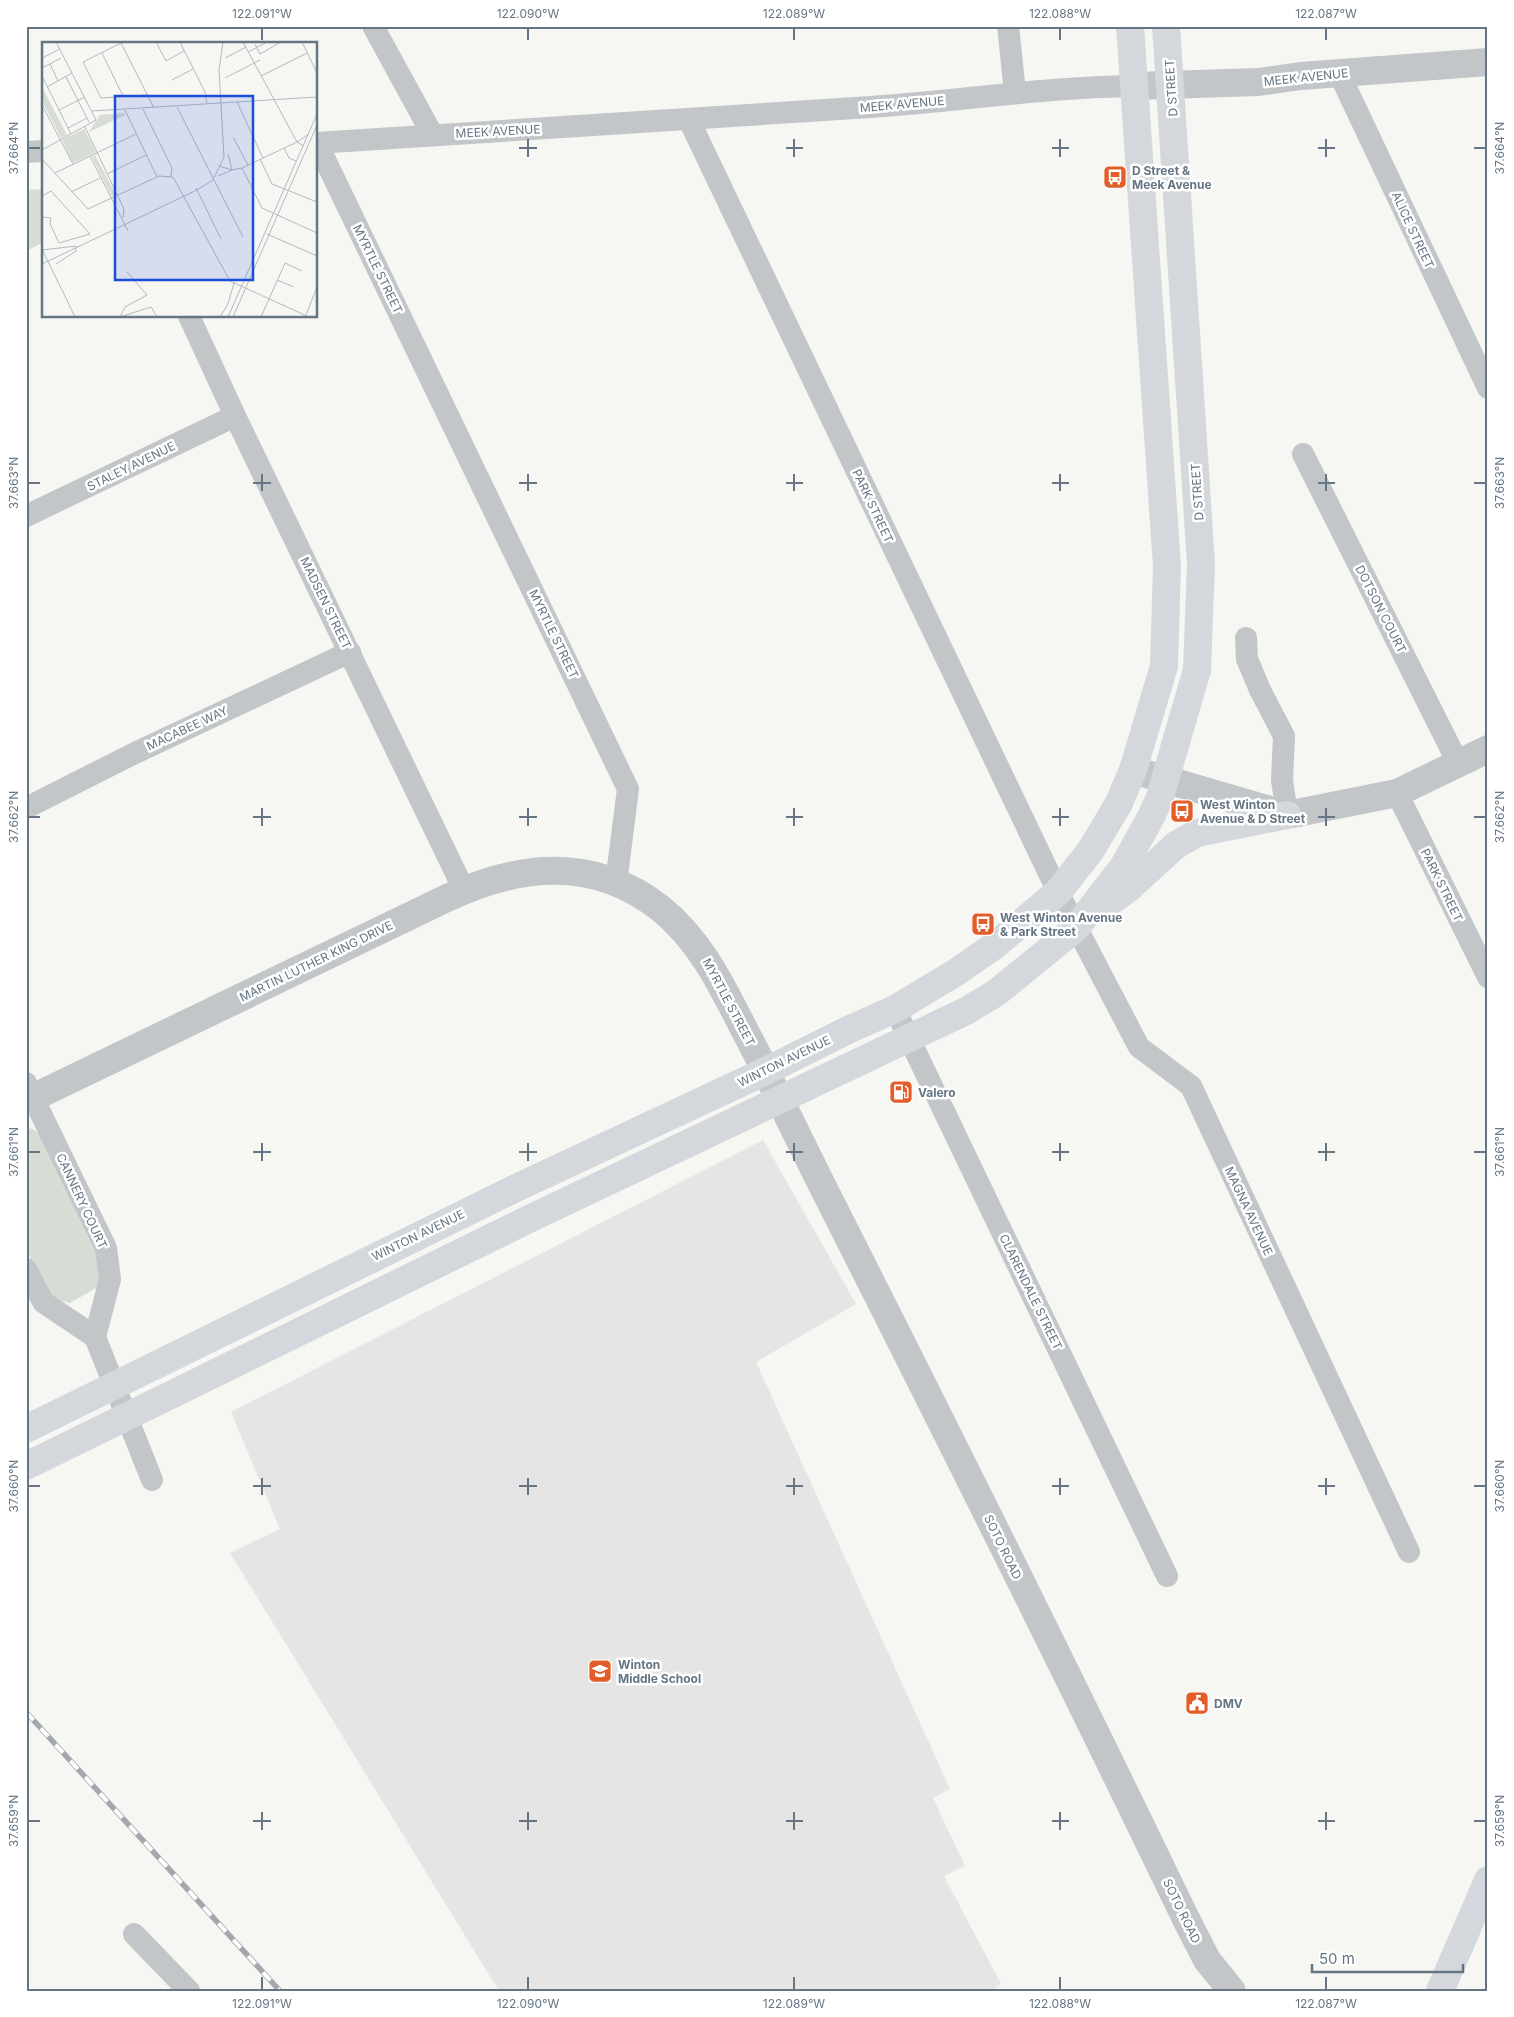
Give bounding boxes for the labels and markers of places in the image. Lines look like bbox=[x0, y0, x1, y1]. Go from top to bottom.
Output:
place label: D Street & Meek Avenue bbox=[1132, 163, 1212, 192]
bus stop icon: D Street & Meek Avenue bbox=[1102, 164, 1128, 190]
place label: West Winton Avenue & D Street bbox=[1200, 797, 1306, 826]
bus stop icon: West Winton Avenue & D Street bbox=[1169, 798, 1195, 824]
place label: West Winton Avenue & Park Street bbox=[1000, 910, 1122, 939]
bus stop icon: West Winton Avenue & Park Street bbox=[970, 911, 996, 937]
fuel station icon: Valero bbox=[888, 1079, 914, 1105]
place label: Valero bbox=[918, 1085, 956, 1100]
place label: Winton Middle School bbox=[618, 1657, 701, 1686]
school or university icon: Winton Middle School bbox=[587, 1658, 613, 1684]
public building icon: DMV bbox=[1184, 1690, 1210, 1716]
place label: DMV bbox=[1214, 1696, 1243, 1711]

